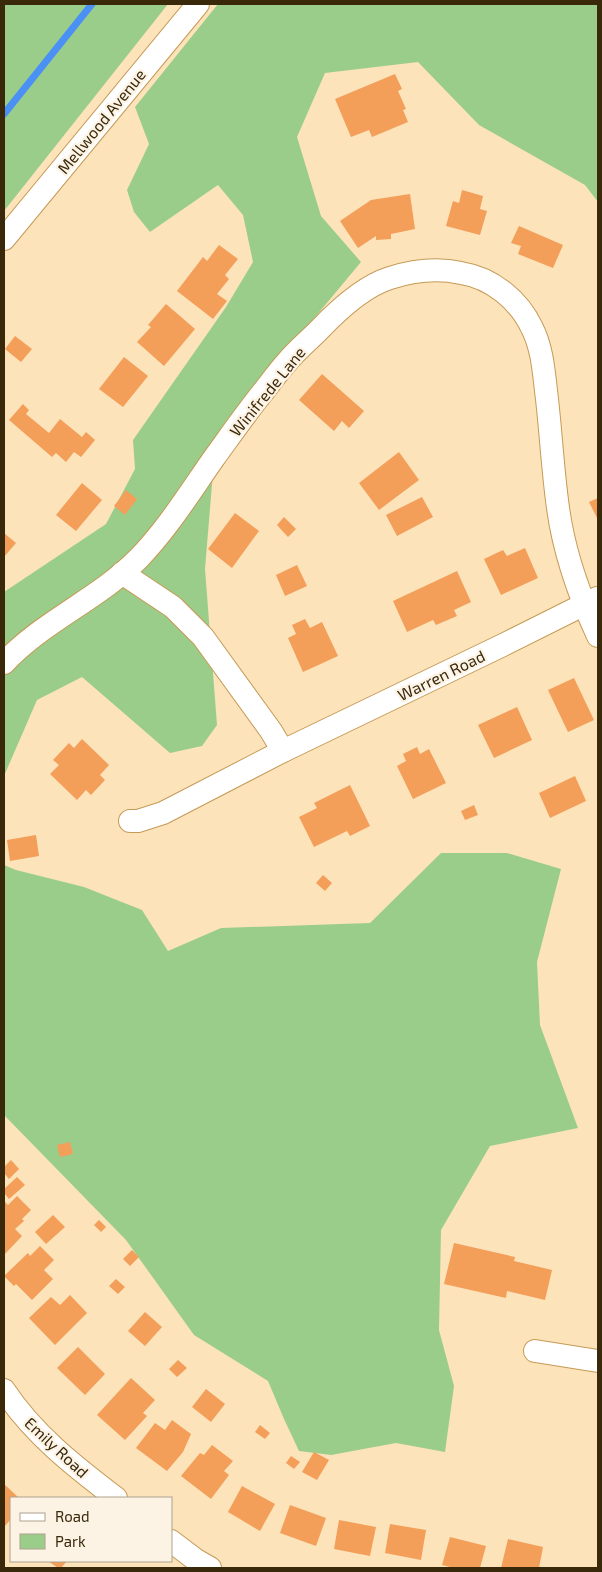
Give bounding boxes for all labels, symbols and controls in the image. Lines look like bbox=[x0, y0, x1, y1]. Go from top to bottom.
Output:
street label: Mellwood Avenue bbox=[53, 65, 149, 177]
street label: Winifrede Lane bbox=[225, 342, 309, 440]
street label: Warren Road bbox=[394, 646, 488, 704]
street label: Emily Road bbox=[21, 1413, 93, 1481]
legend bbox=[10, 1497, 172, 1562]
text: Road bbox=[55, 1507, 90, 1525]
text: Park bbox=[55, 1532, 86, 1550]

